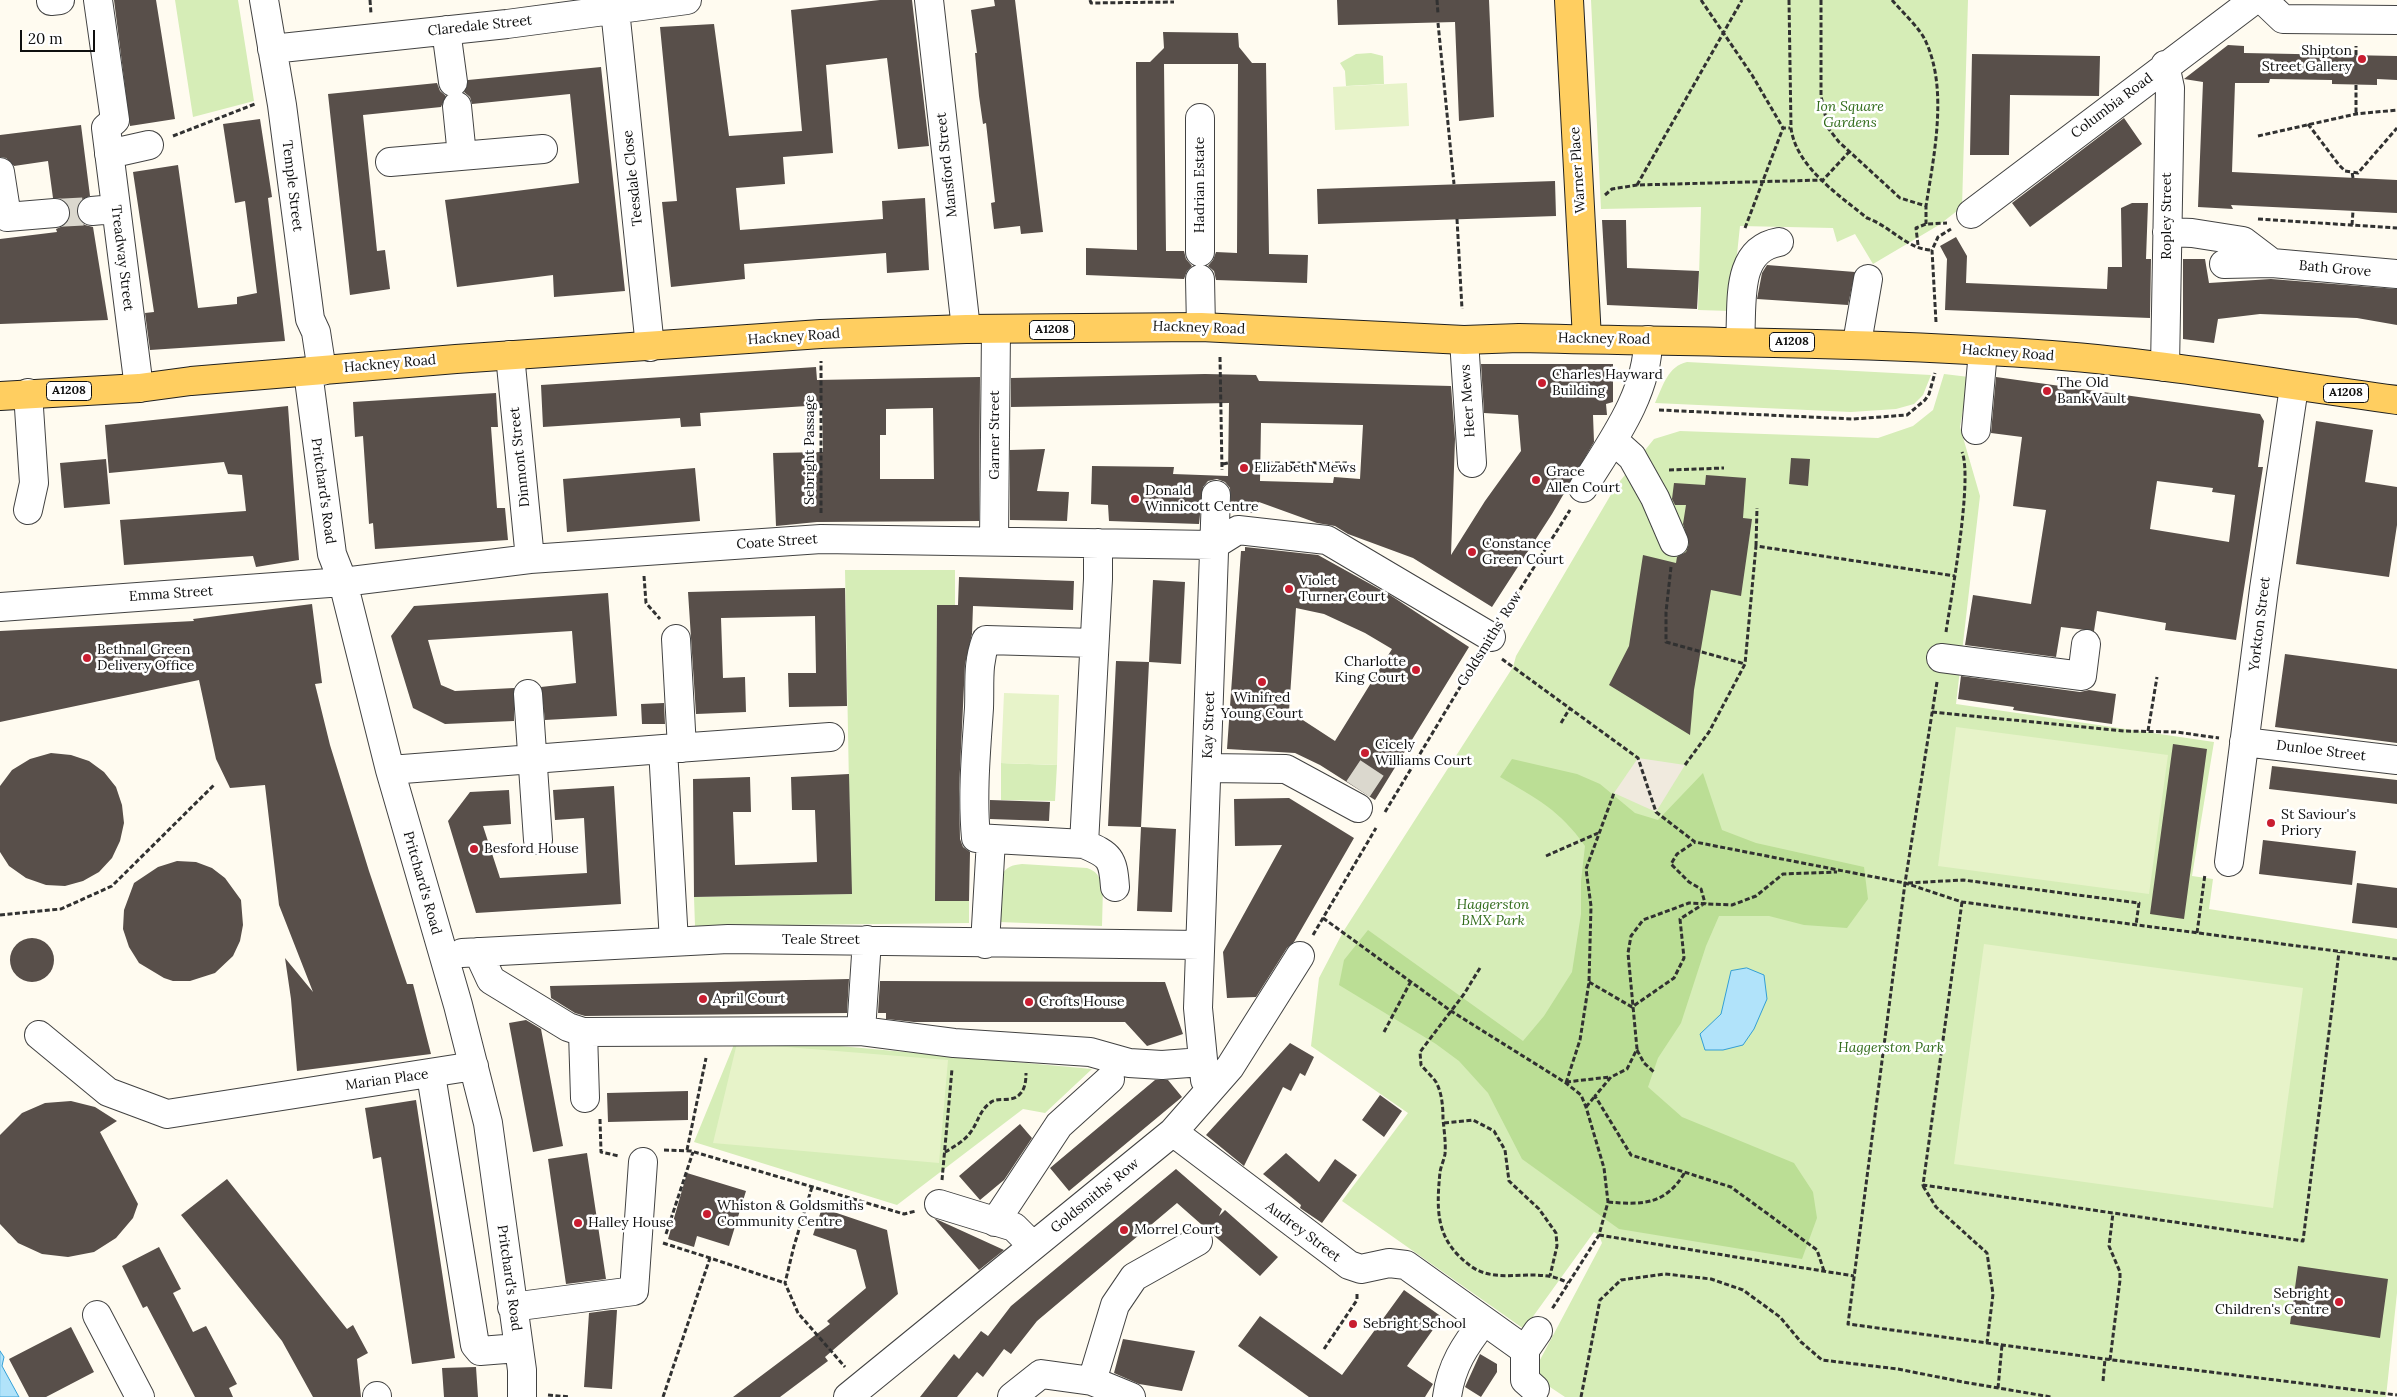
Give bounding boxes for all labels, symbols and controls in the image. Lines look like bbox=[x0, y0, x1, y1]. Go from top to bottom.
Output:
street label: Claredale Street bbox=[427, 12, 533, 40]
scale bar bbox=[22, 20, 98, 52]
text: 20 m bbox=[28, 29, 63, 48]
place label: Shipton Street Gallery bbox=[2262, 43, 2352, 75]
marker: Shipton Street Gallery bbox=[2356, 53, 2368, 65]
street label: Columbia Road bbox=[2068, 70, 2156, 142]
park label: Ion Square Gardens bbox=[1816, 99, 1884, 132]
street label: Mansford Street bbox=[933, 112, 961, 218]
street label: Warner Place bbox=[1567, 126, 1589, 214]
street label: Teesdale Close bbox=[620, 129, 646, 227]
street label: Hadrian Estate bbox=[1192, 137, 1208, 233]
street label: Temple Street bbox=[278, 140, 306, 232]
street label: Ropley Street bbox=[2159, 172, 2175, 260]
street label: Treadway Street bbox=[107, 204, 137, 312]
street label: Bath Grove bbox=[2298, 257, 2372, 281]
street label: Hackney Road bbox=[1152, 318, 1246, 338]
road number: A1208 bbox=[1030, 320, 1074, 340]
street label: Hackney Road bbox=[747, 325, 841, 349]
street label: Hackney Road bbox=[1558, 330, 1650, 348]
road number: A1208 bbox=[1770, 332, 1814, 352]
street label: Hackney Road bbox=[1961, 341, 2055, 365]
street label: Hackney Road bbox=[343, 352, 437, 376]
street label: Heer Mews bbox=[1457, 364, 1479, 438]
place label: Charles Hayward Building bbox=[1552, 367, 1663, 400]
place label: The Old Bank Vault bbox=[2057, 375, 2126, 408]
marker: Charles Hayward Building bbox=[1536, 377, 1548, 389]
road number: A1208 bbox=[46, 382, 92, 401]
road number: A1208 bbox=[2324, 383, 2368, 402]
marker: The Old Bank Vault bbox=[2041, 385, 2053, 397]
street label: Garner Street bbox=[987, 390, 1003, 480]
street label: Sebright Passage bbox=[802, 395, 818, 505]
street label: Dinmont Street bbox=[506, 406, 534, 508]
street label: Pritchard's Road bbox=[307, 437, 339, 545]
place label: Elizabeth Mews bbox=[1254, 460, 1356, 476]
marker: Elizabeth Mews bbox=[1238, 462, 1250, 474]
place label: Grace Allen Court bbox=[1546, 464, 1620, 497]
marker: Grace Allen Court bbox=[1530, 474, 1542, 486]
place label: Donald Winnicott Centre bbox=[1145, 483, 1258, 516]
marker: Donald Winnicott Centre bbox=[1129, 493, 1141, 505]
street label: Coate Street bbox=[736, 531, 818, 553]
place label: Constance Green Court bbox=[1482, 536, 1564, 568]
marker: Constance Green Court bbox=[1466, 546, 1478, 558]
place label: Violet Turner Court bbox=[1299, 573, 1386, 606]
street label: Yorkton Street bbox=[2246, 576, 2274, 672]
street label: Emma Street bbox=[128, 583, 214, 605]
marker: Violet Turner Court bbox=[1283, 583, 1295, 595]
street label: Goldsmiths' Row bbox=[1454, 588, 1526, 690]
place label: Bethnal Green Delivery Office bbox=[97, 642, 194, 674]
marker: Bethnal Green Delivery Office bbox=[81, 652, 93, 664]
place label: Charlotte King Court bbox=[1335, 654, 1406, 686]
marker: Charlotte King Court bbox=[1410, 664, 1422, 676]
marker: Winifred Young Court bbox=[1256, 676, 1268, 688]
place label: Winifred Young Court bbox=[1221, 690, 1303, 722]
street label: Kay Street bbox=[1199, 691, 1219, 759]
place label: Cicely Williams Court bbox=[1375, 737, 1472, 770]
street label: Dunloe Street bbox=[2275, 737, 2367, 765]
marker: Cicely Williams Court bbox=[1359, 747, 1371, 759]
place label: St Saviour's Priory bbox=[2281, 807, 2356, 840]
marker: St Saviour's Priory bbox=[2265, 817, 2277, 829]
street label: Pritchard's Road bbox=[399, 829, 445, 937]
place label: Besford House bbox=[484, 841, 579, 857]
marker: Besford House bbox=[468, 843, 480, 855]
park label: Haggerston BMX Park bbox=[1457, 897, 1529, 930]
street label: Teale Street bbox=[782, 932, 860, 948]
place label: April Court bbox=[713, 991, 786, 1007]
marker: April Court bbox=[697, 993, 709, 1005]
place label: Crofts House bbox=[1039, 994, 1125, 1010]
marker: Crofts House bbox=[1023, 996, 1035, 1008]
park label: Haggerston Park bbox=[1838, 1040, 1944, 1056]
street label: Marian Place bbox=[344, 1066, 430, 1094]
street label: Goldsmiths' Row bbox=[1047, 1155, 1143, 1237]
place label: Whiston & Goldsmiths Community Centre bbox=[717, 1198, 864, 1230]
street label: Audrey Street bbox=[1262, 1198, 1344, 1266]
marker: Whiston & Goldsmiths Community Centre bbox=[701, 1208, 713, 1220]
place label: Halley House bbox=[588, 1215, 673, 1231]
marker: Halley House bbox=[572, 1217, 584, 1229]
place label: Morrel Court bbox=[1134, 1222, 1220, 1238]
street label: Pritchard's Road bbox=[493, 1224, 525, 1332]
marker: Morrel Court bbox=[1118, 1224, 1130, 1236]
place label: Sebright Children's Centre bbox=[2215, 1286, 2329, 1318]
marker: Sebright Children's Centre bbox=[2333, 1296, 2345, 1308]
place label: Sebright School bbox=[1363, 1316, 1466, 1332]
marker: Sebright School bbox=[1347, 1318, 1359, 1330]

